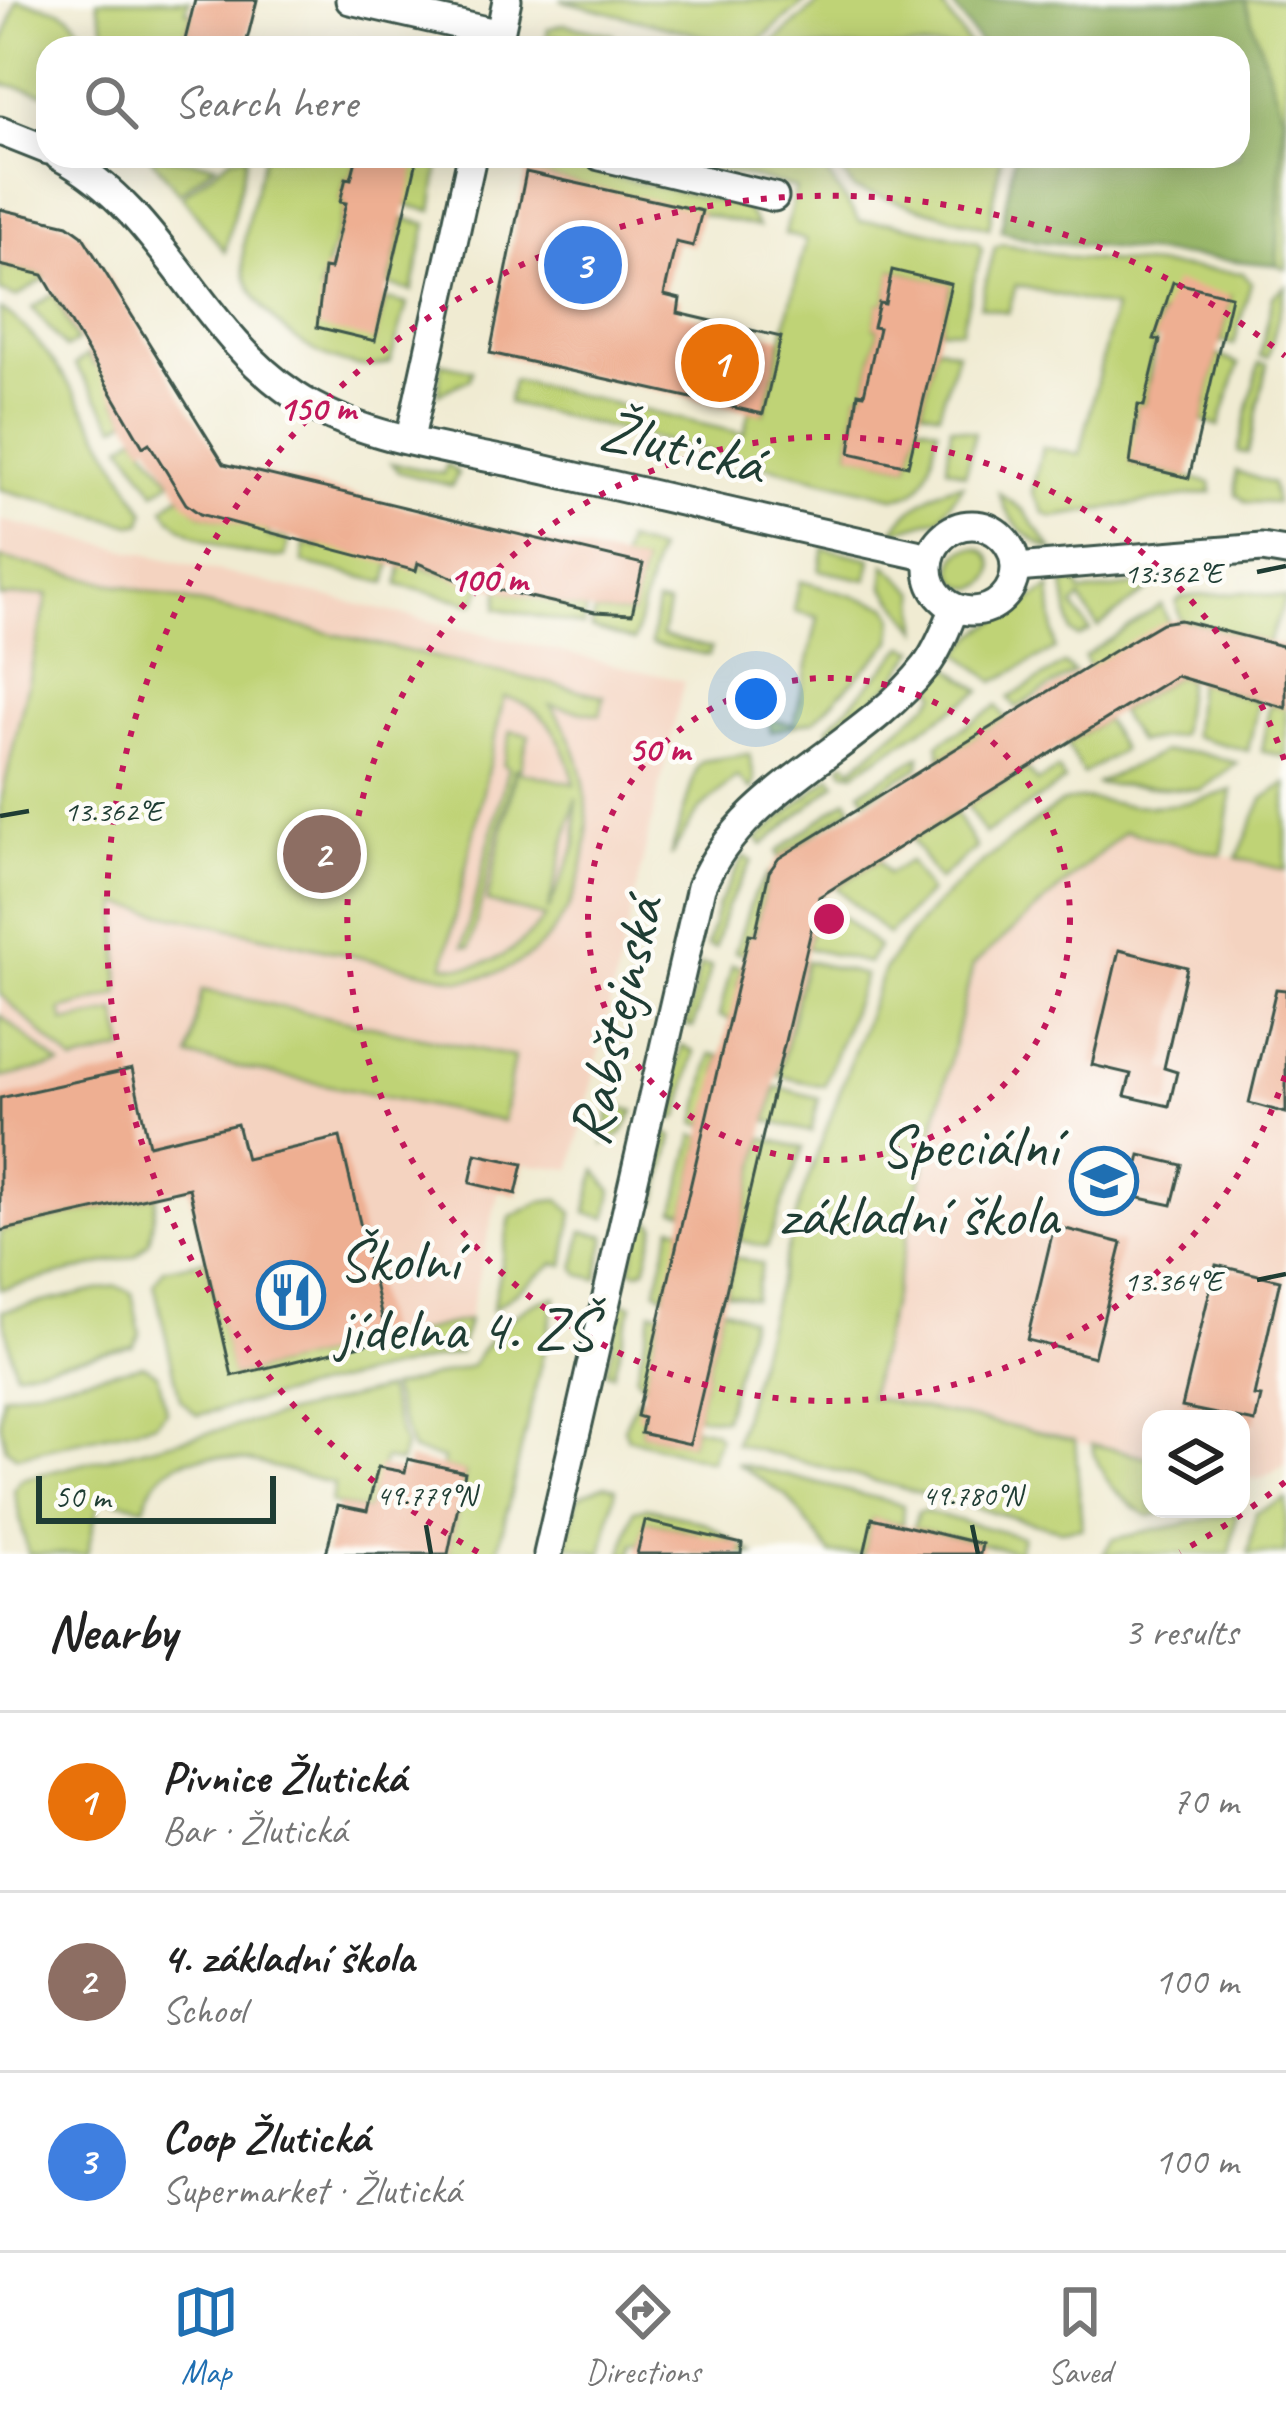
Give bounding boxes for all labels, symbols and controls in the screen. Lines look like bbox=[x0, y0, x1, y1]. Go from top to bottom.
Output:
search box bbox=[36, 36, 1250, 168]
icon: search bbox=[78, 69, 144, 135]
text: Search here bbox=[174, 74, 357, 131]
pin: 3 bbox=[544, 220, 622, 310]
pin: 1 bbox=[681, 318, 759, 408]
text: 150 m bbox=[278, 385, 359, 431]
street label: Žlutická bbox=[593, 390, 777, 503]
text: 13.362°E bbox=[1124, 554, 1226, 592]
text: 100 m bbox=[449, 556, 530, 602]
your location bbox=[726, 669, 786, 729]
text: 50 m bbox=[628, 726, 693, 772]
text: 13.362°E bbox=[64, 792, 166, 830]
pin: 2 bbox=[283, 809, 361, 899]
street label: Rabštejnská bbox=[550, 884, 682, 1152]
centre of rings bbox=[808, 898, 850, 940]
place label: Speciální základní škola bbox=[780, 1108, 1070, 1253]
school or university icon: Speciální základní škola bbox=[1069, 1146, 1139, 1216]
place label: Školní jídelna 4. ZŠ bbox=[333, 1222, 606, 1367]
restaurant icon: Školní jídelna 4. ZŠ bbox=[256, 1260, 326, 1330]
text: 13.364°E bbox=[1124, 1262, 1226, 1300]
map controls bbox=[1142, 1410, 1250, 1518]
button: layers bbox=[1142, 1410, 1250, 1518]
scale bar bbox=[36, 1470, 276, 1523]
text: 50 m bbox=[54, 1476, 110, 1518]
text: 49.779°N bbox=[376, 1476, 481, 1514]
text: 49.780°N bbox=[922, 1476, 1027, 1514]
text: Nearby bbox=[48, 1600, 176, 1664]
text: 3 results bbox=[1124, 1608, 1238, 1657]
text: Pivnice Žlutická bbox=[162, 1749, 406, 1806]
text: 1 bbox=[78, 1777, 96, 1826]
text: 70 m bbox=[1172, 1777, 1238, 1826]
text: Bar · Žlutická bbox=[162, 1806, 347, 1855]
text: 4. základní škola bbox=[162, 1929, 414, 1986]
text: 2 bbox=[78, 1957, 96, 2006]
text: 100 m bbox=[1154, 1957, 1238, 2006]
text: School bbox=[162, 1986, 246, 2035]
text: Coop Žlutická bbox=[162, 2109, 370, 2166]
text: 3 bbox=[78, 2137, 96, 2186]
text: 100 m bbox=[1154, 2137, 1238, 2186]
text: Supermarket · Žlutická bbox=[162, 2166, 461, 2215]
tab: Map bbox=[173, 2279, 239, 2393]
tab: Directions bbox=[586, 2279, 700, 2393]
tab: Saved bbox=[1047, 2279, 1113, 2393]

